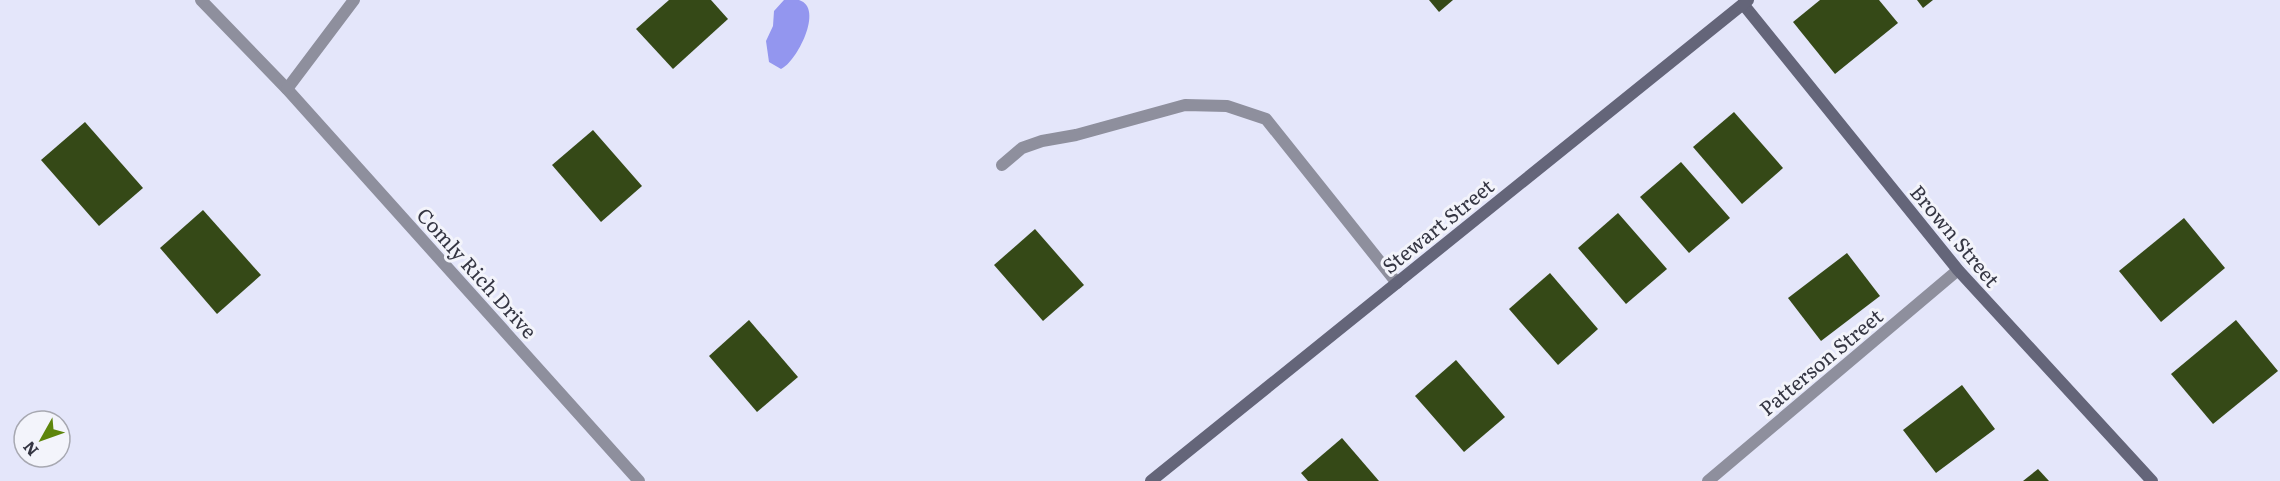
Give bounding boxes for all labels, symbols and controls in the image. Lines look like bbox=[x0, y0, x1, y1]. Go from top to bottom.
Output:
street label: Stewart Street bbox=[1375, 170, 1499, 280]
street label: Brown Street bbox=[1904, 177, 2008, 293]
street label: Comly Rich Drive bbox=[411, 200, 545, 344]
street label: Patterson Street bbox=[1752, 300, 1888, 422]
north arrow bbox=[12, 409, 72, 469]
text: N bbox=[16, 436, 43, 462]

